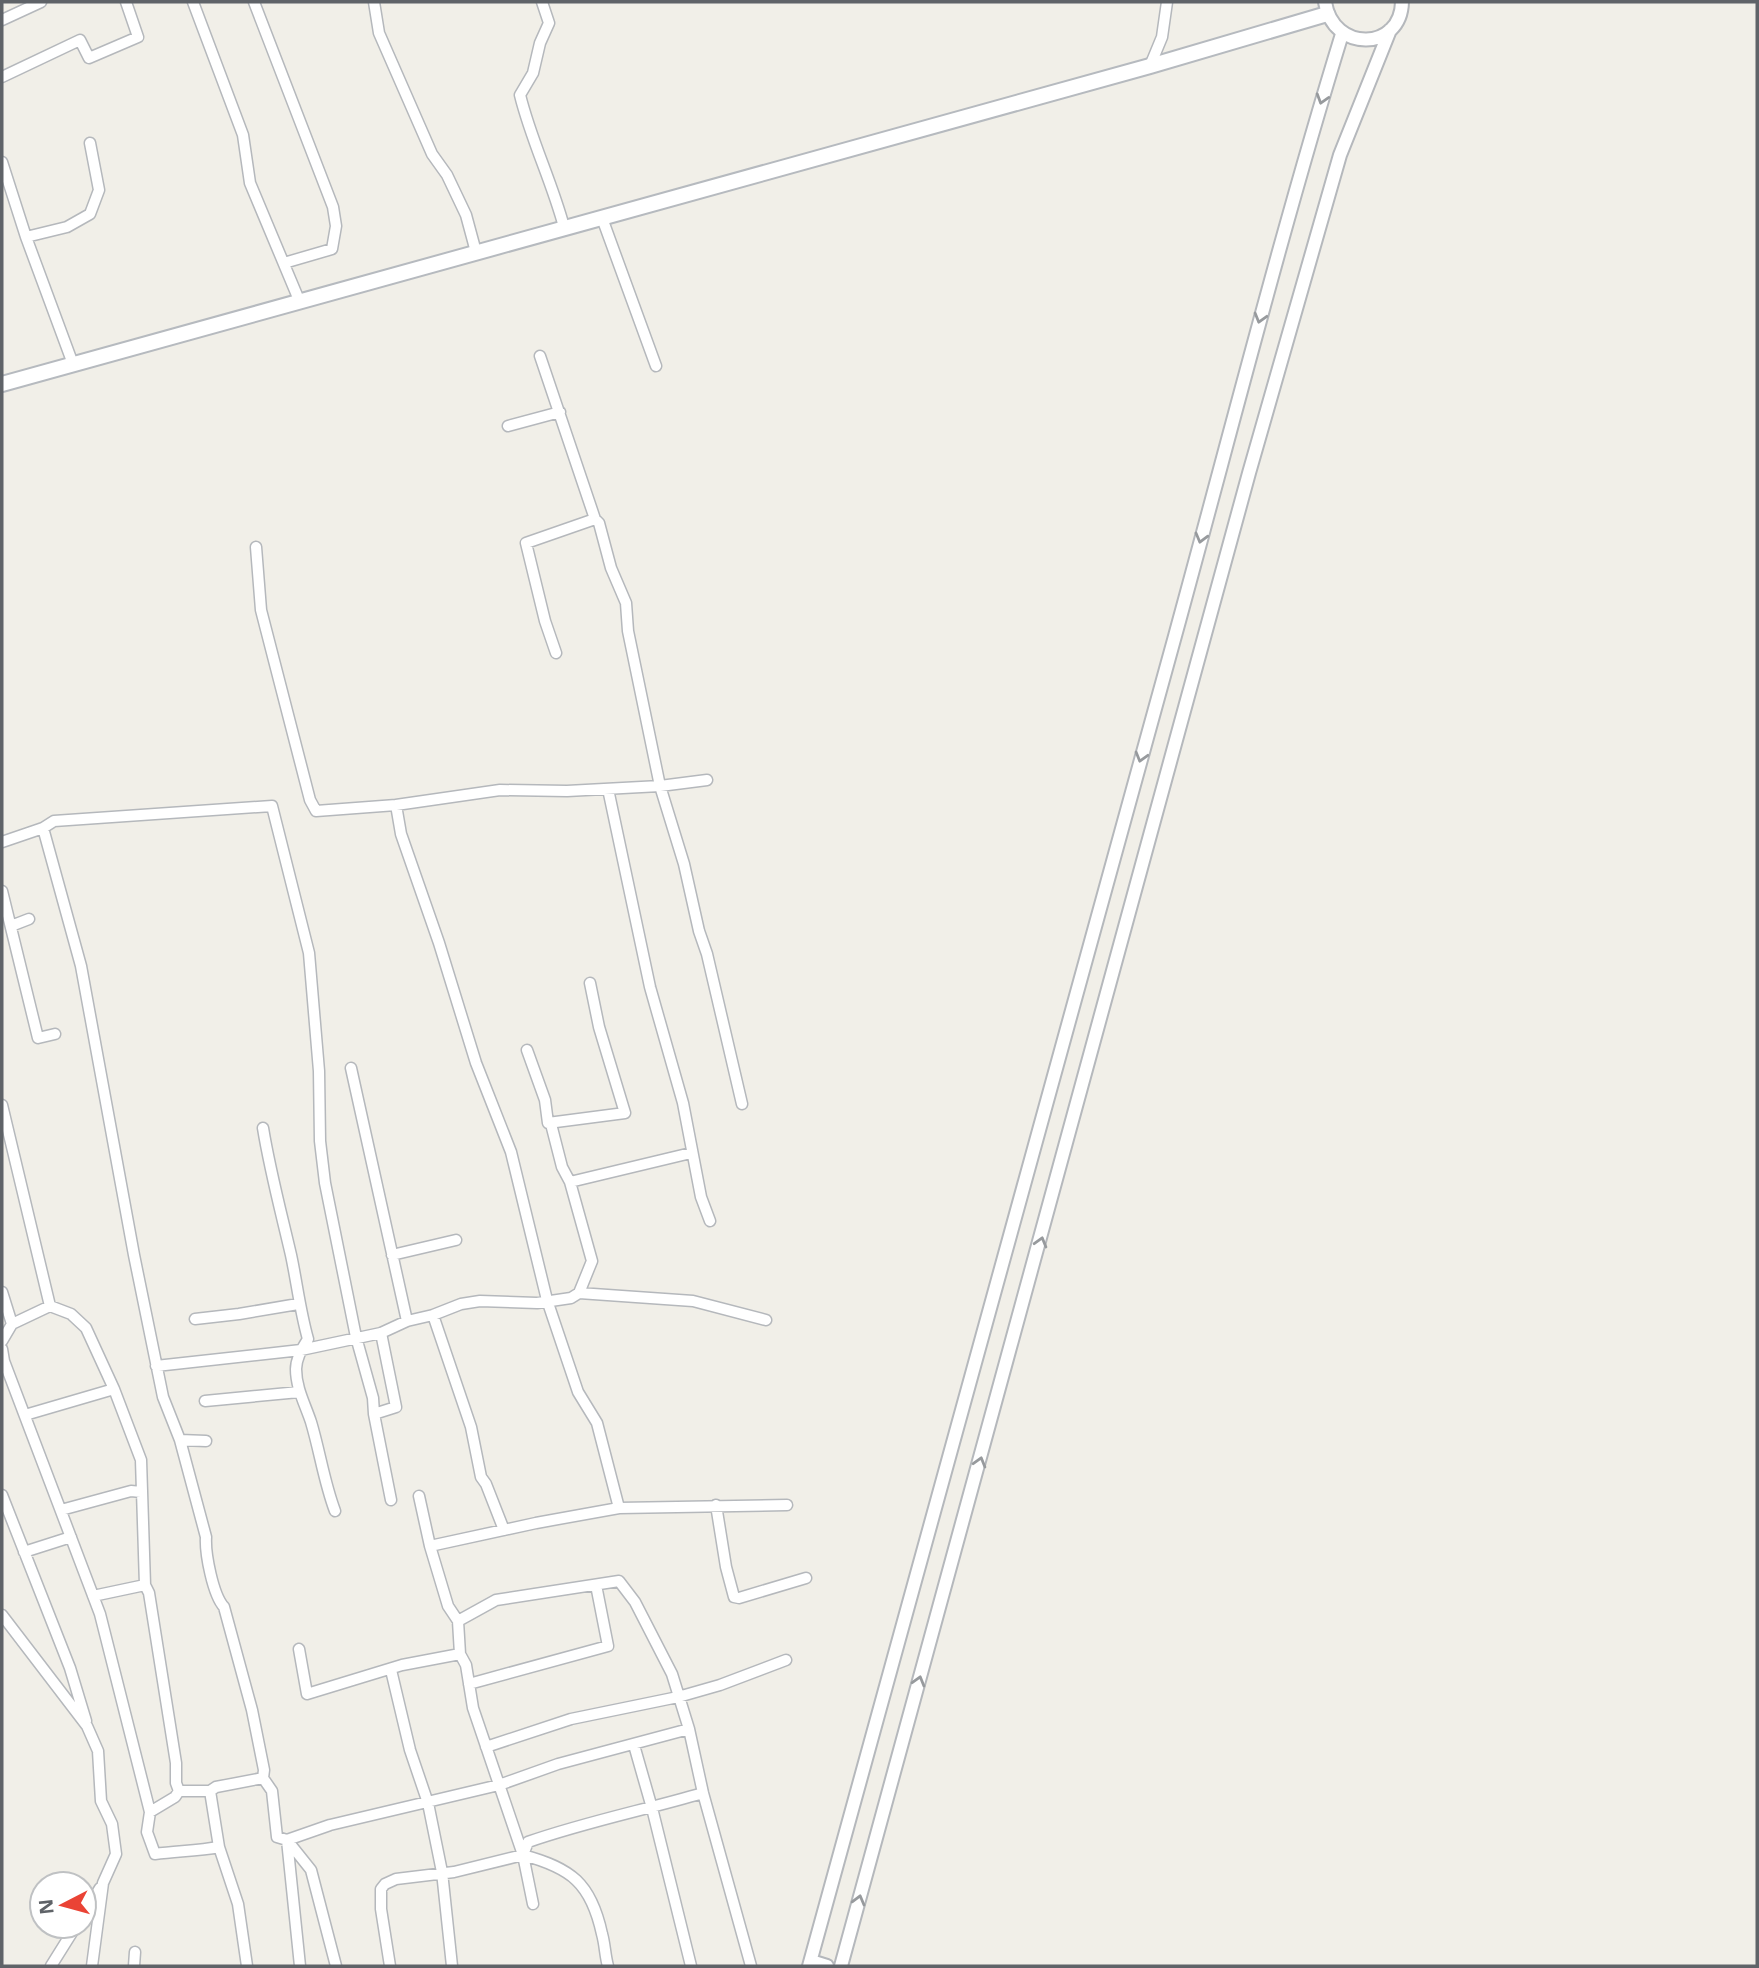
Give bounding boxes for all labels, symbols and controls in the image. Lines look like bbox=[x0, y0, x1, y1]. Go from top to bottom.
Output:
one-way arrow bbox=[1316, 93, 1331, 105]
one-way arrow bbox=[1253, 312, 1268, 324]
one-way arrow bbox=[1195, 532, 1209, 544]
one-way arrow bbox=[1135, 751, 1149, 763]
one-way arrow bbox=[1032, 1237, 1047, 1249]
one-way arrow bbox=[971, 1456, 986, 1468]
one-way arrow bbox=[910, 1675, 925, 1687]
north arrow bbox=[28, 1870, 98, 1940]
one-way arrow bbox=[850, 1894, 865, 1906]
text: N bbox=[32, 1898, 60, 1916]

